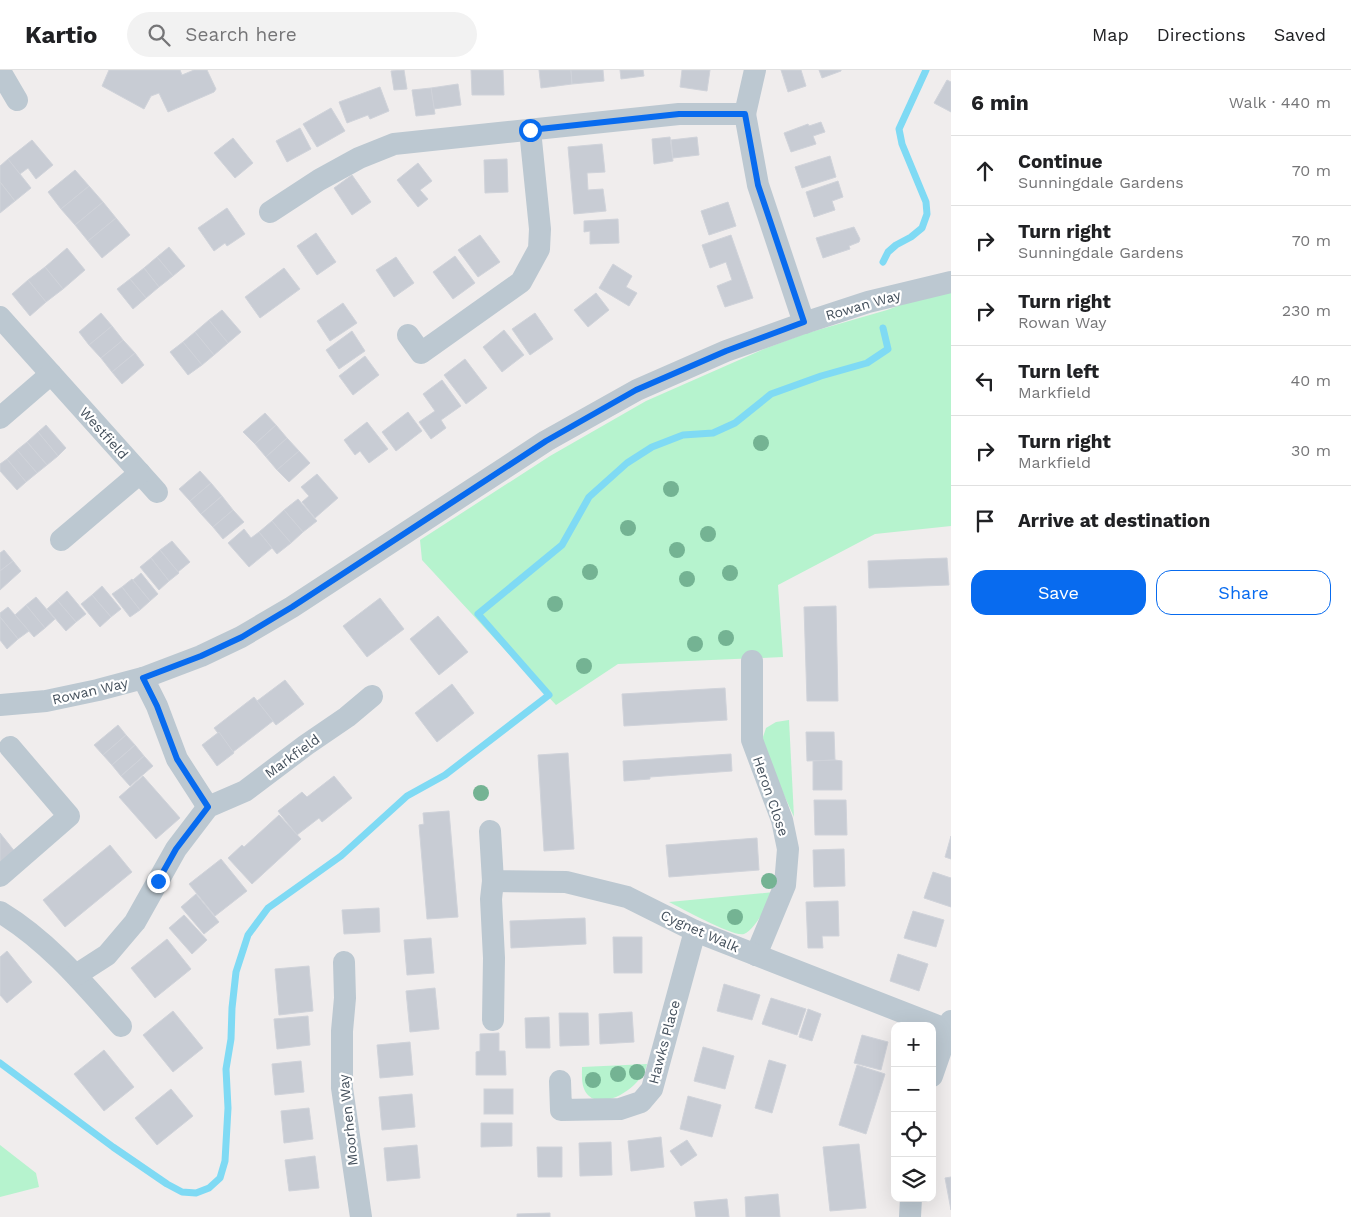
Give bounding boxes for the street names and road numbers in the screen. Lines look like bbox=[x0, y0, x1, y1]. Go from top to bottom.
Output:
street label: Rowan Way bbox=[824, 286, 903, 323]
street label: Westfield bbox=[77, 404, 131, 462]
street label: Rowan Way bbox=[50, 674, 130, 708]
street label: Markfield bbox=[261, 731, 323, 781]
street label: Heron Close bbox=[750, 754, 792, 838]
street label: Cygnet Walk bbox=[658, 907, 742, 955]
street label: Hawks Place bbox=[645, 998, 683, 1086]
street label: Moorhen Way bbox=[335, 1073, 361, 1167]

